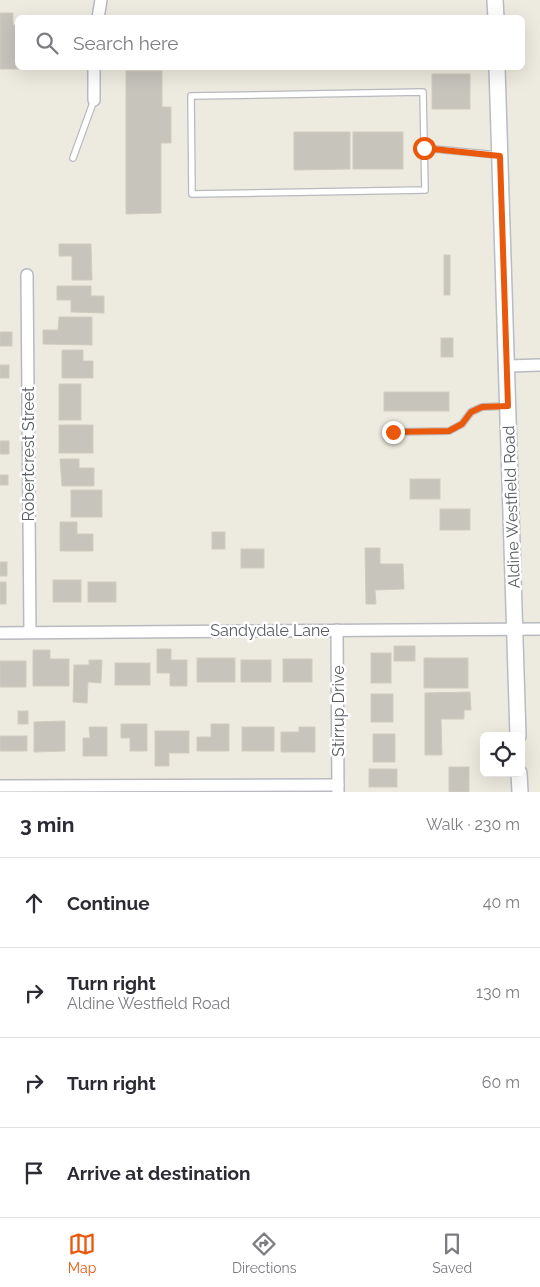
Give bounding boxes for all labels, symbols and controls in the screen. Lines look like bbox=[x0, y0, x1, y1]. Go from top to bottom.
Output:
search box bbox=[15, 15, 525, 70]
icon: search bbox=[33, 29, 61, 57]
text: Search here bbox=[73, 32, 179, 54]
route start bbox=[413, 137, 436, 160]
street label: Robertcrest Street bbox=[19, 386, 38, 521]
route end bbox=[382, 421, 405, 444]
street label: Aldine Westfield Road bbox=[499, 425, 524, 589]
street label: Sandydale Lane bbox=[210, 621, 330, 640]
street label: Stirrup Drive bbox=[329, 665, 348, 757]
map controls bbox=[480, 732, 525, 777]
button: locate bbox=[480, 732, 525, 777]
text: 3 min bbox=[20, 812, 74, 837]
text: Walk · 230 m bbox=[426, 815, 520, 834]
icon: ahead bbox=[20, 889, 48, 917]
text: Continue bbox=[67, 892, 150, 914]
text: 40 m bbox=[483, 893, 520, 912]
text: Turn right bbox=[67, 972, 156, 994]
icon: right bbox=[20, 979, 48, 1007]
text: 130 m bbox=[476, 983, 520, 1002]
text: Aldine Westfield Road bbox=[67, 994, 230, 1013]
icon: right bbox=[20, 1069, 48, 1097]
text: Turn right bbox=[67, 1072, 156, 1094]
text: 60 m bbox=[482, 1073, 520, 1092]
icon: arrive bbox=[20, 1159, 48, 1187]
text: Arrive at destination bbox=[67, 1162, 251, 1184]
tab: Map bbox=[68, 1230, 96, 1276]
tab: Directions bbox=[232, 1230, 297, 1276]
tab: Saved bbox=[432, 1230, 472, 1276]

